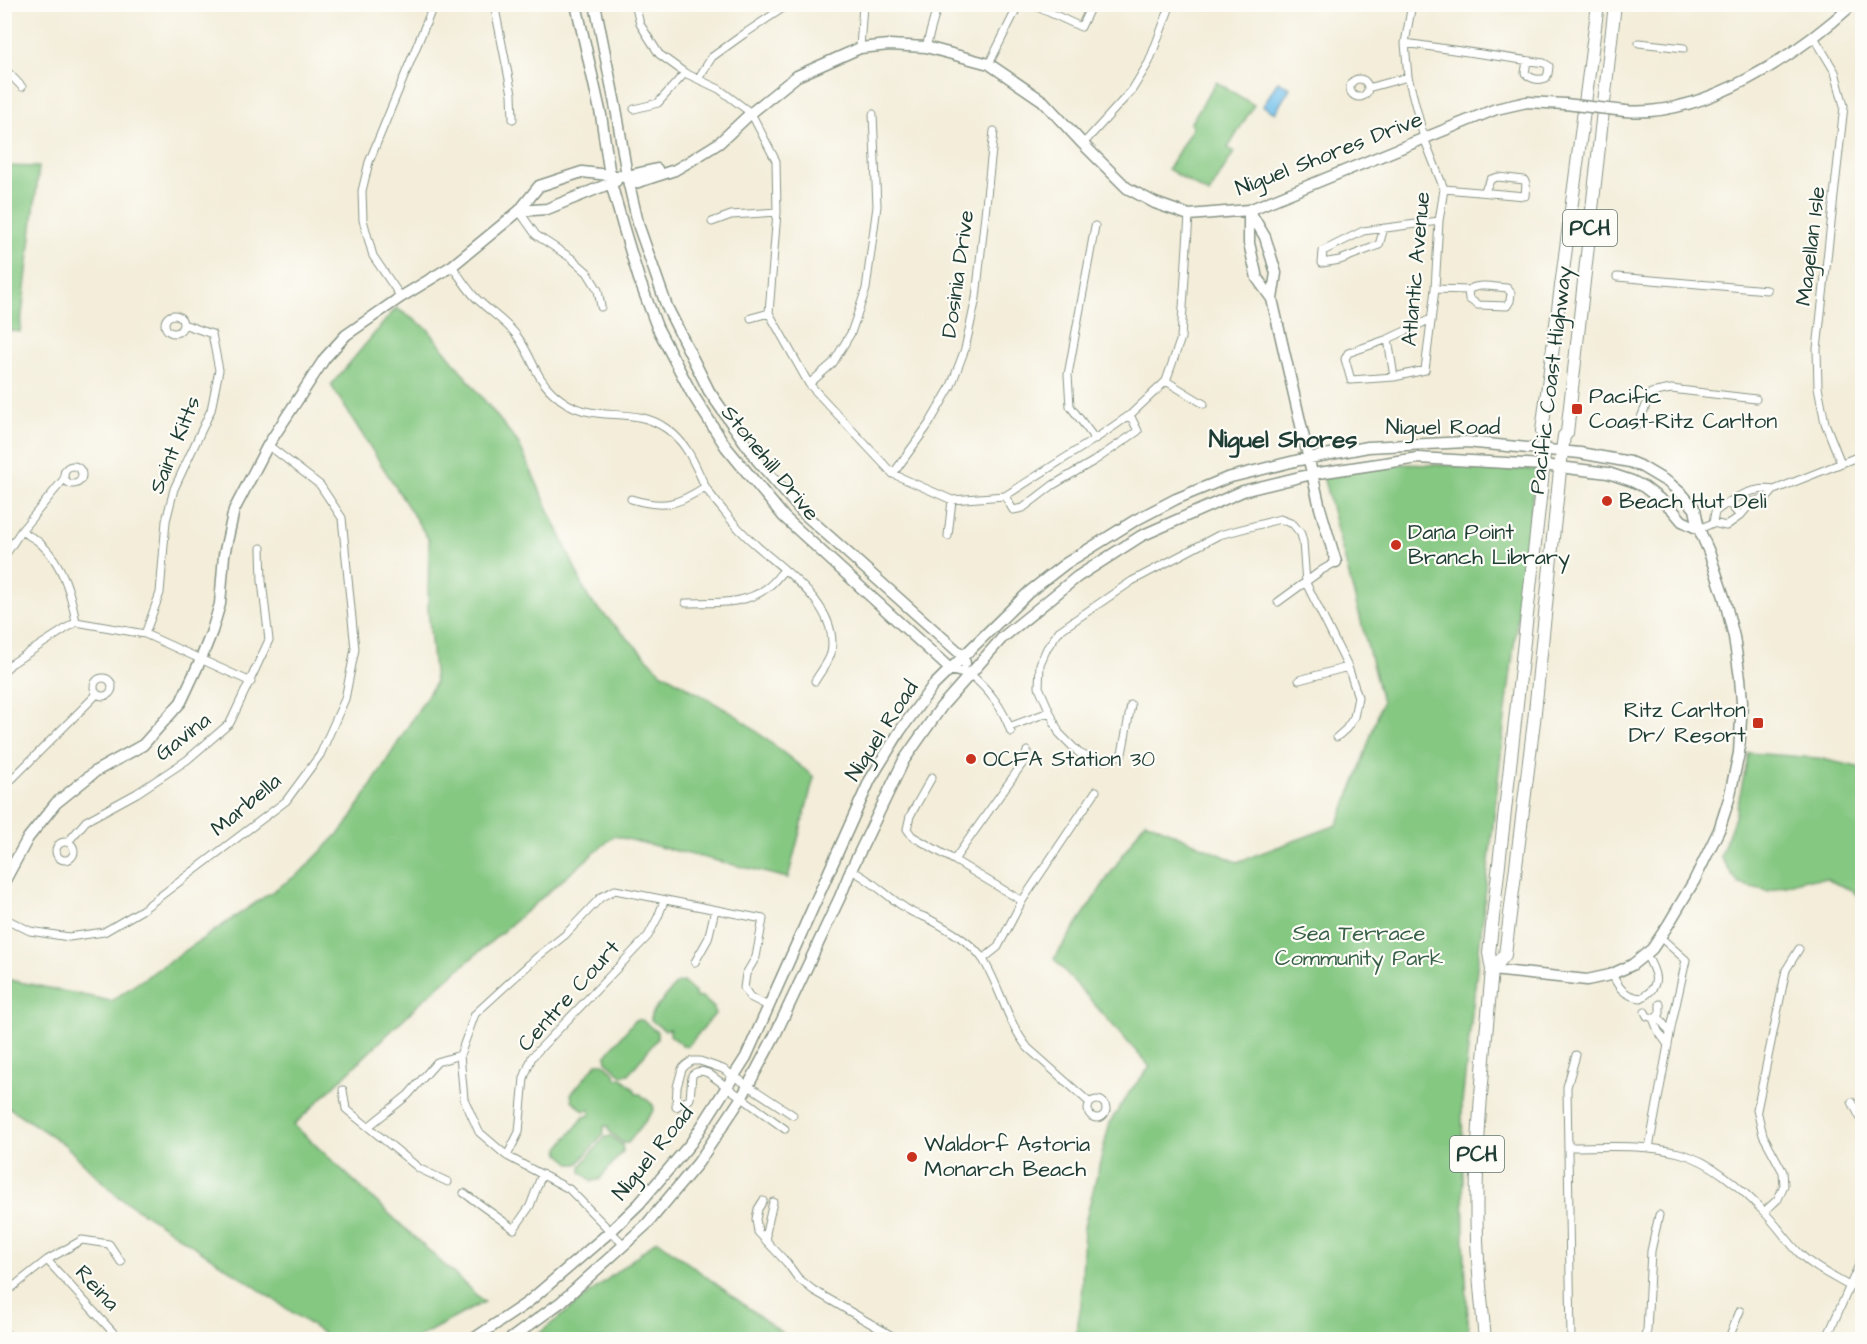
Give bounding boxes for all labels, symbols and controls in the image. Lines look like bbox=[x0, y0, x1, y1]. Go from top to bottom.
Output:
street label: Niguel Shores Drive bbox=[1231, 104, 1427, 205]
street label: Magellan Isle bbox=[1788, 184, 1835, 308]
street label: Atlantic Avenue bbox=[1394, 190, 1438, 348]
street label: Dosinia Drive bbox=[934, 208, 982, 340]
road number: PCH bbox=[1563, 210, 1617, 246]
street label: Pacific Coast Highway bbox=[1522, 264, 1581, 496]
place label: Pacific Coast-Ritz Carlton bbox=[1589, 381, 1777, 437]
street label: Saint Kitts bbox=[141, 392, 209, 498]
street label: Stonehill Drive bbox=[713, 398, 827, 528]
marker: Pacific Coast-Ritz Carlton bbox=[1570, 402, 1584, 416]
street label: Niguel Road bbox=[1386, 412, 1500, 444]
district label: Niguel Shores bbox=[1209, 423, 1357, 458]
place label: Beach Hut Deli bbox=[1619, 486, 1767, 517]
marker: Beach Hut Deli bbox=[1600, 494, 1614, 508]
place label: Dana Point Branch Library bbox=[1408, 517, 1570, 574]
marker: Dana Point Branch Library bbox=[1389, 538, 1403, 552]
street label: Niguel Road bbox=[838, 675, 927, 788]
place label: Ritz Carlton Dr/ Resort bbox=[1624, 695, 1746, 751]
street label: Gavina bbox=[148, 705, 218, 769]
marker: Ritz Carlton Dr/ Resort bbox=[1751, 716, 1765, 730]
place label: OCFA Station 30 bbox=[983, 744, 1155, 775]
marker: OCFA Station 30 bbox=[964, 752, 978, 766]
street label: Marbella bbox=[204, 766, 288, 844]
park label: Sea Terrace Community Park bbox=[1275, 918, 1444, 975]
street label: Centre Court bbox=[511, 933, 628, 1059]
street label: Niguel Road bbox=[605, 1099, 702, 1208]
place label: Waldorf Astoria Monarch Beach bbox=[924, 1129, 1090, 1185]
road number: PCH bbox=[1450, 1136, 1504, 1172]
marker: Waldorf Astoria Monarch Beach bbox=[905, 1150, 919, 1164]
street label: Reina bbox=[68, 1258, 126, 1318]

